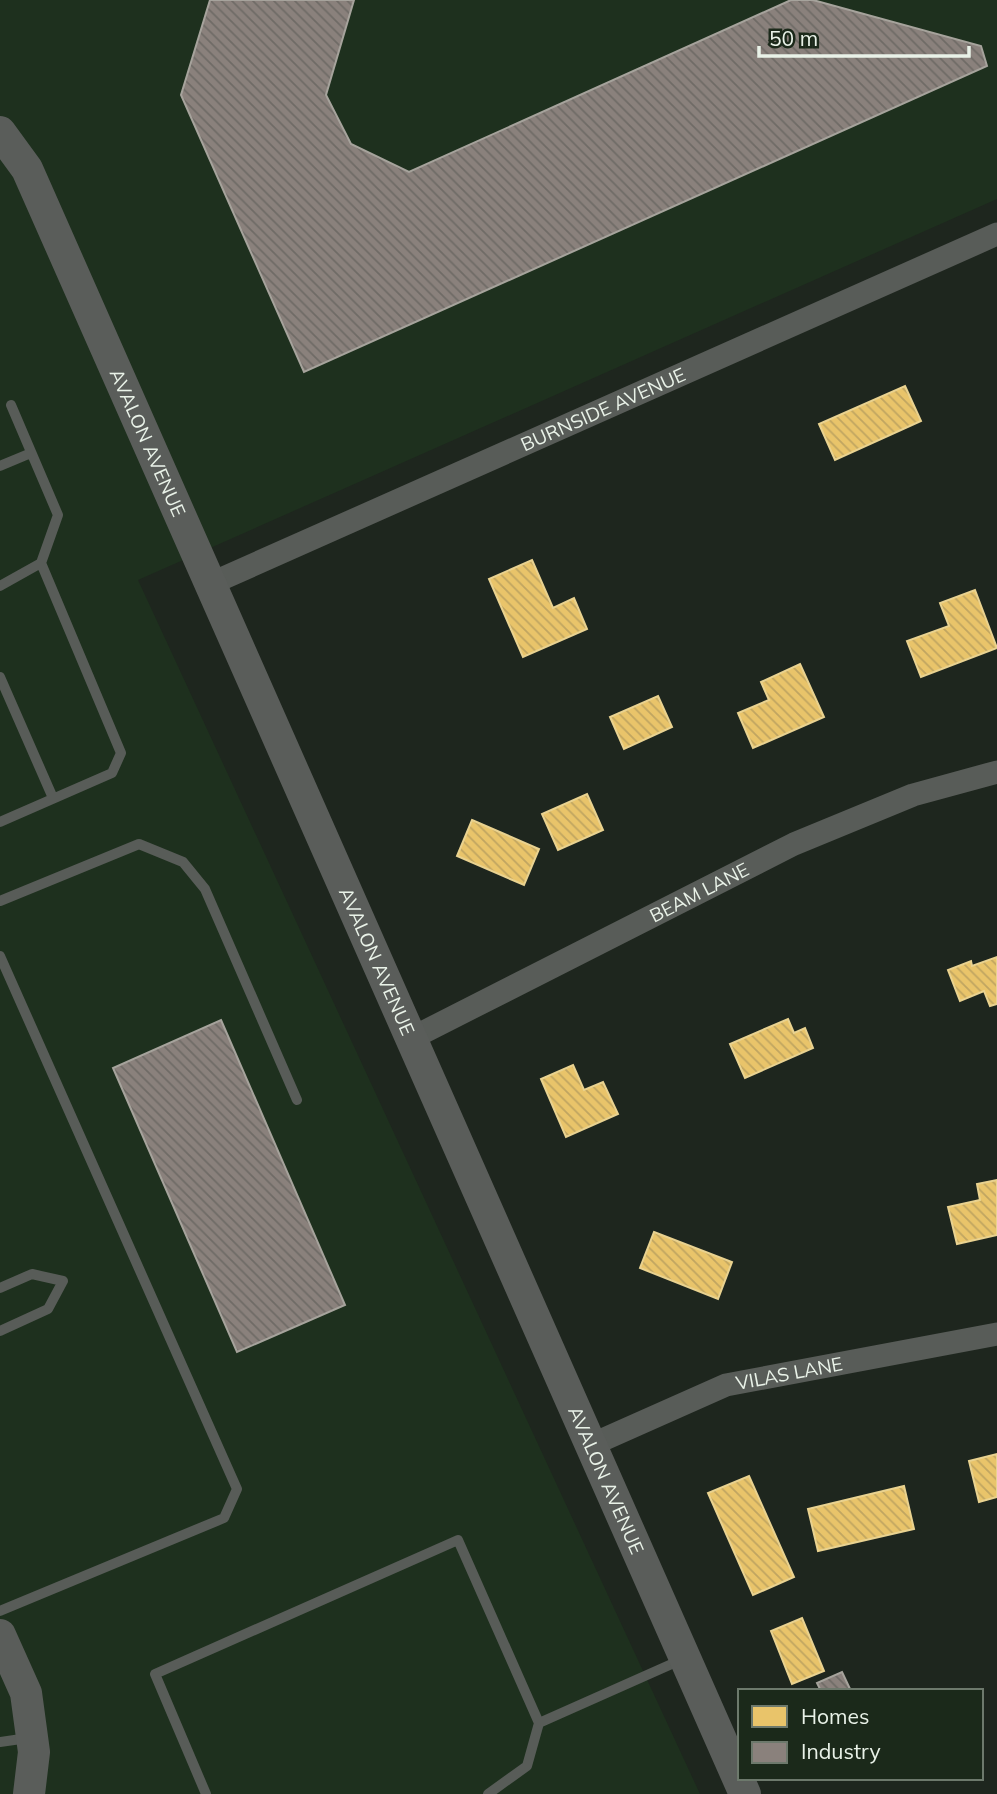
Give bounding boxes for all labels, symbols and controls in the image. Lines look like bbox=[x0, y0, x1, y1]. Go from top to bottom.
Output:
scale bar bbox=[759, 14, 969, 58]
text: 50 m bbox=[769, 25, 818, 51]
street label: BURNSIDE AVENUE bbox=[517, 362, 689, 456]
street label: AVALON AVENUE bbox=[105, 365, 191, 520]
street label: BEAM LANE bbox=[645, 857, 753, 927]
street label: AVALON AVENUE bbox=[334, 884, 420, 1039]
street label: VILAS LANE bbox=[734, 1351, 845, 1395]
street label: AVALON AVENUE bbox=[563, 1402, 649, 1558]
legend bbox=[738, 1689, 983, 1780]
text: Homes bbox=[801, 1703, 869, 1729]
text: Industry bbox=[801, 1738, 881, 1764]

